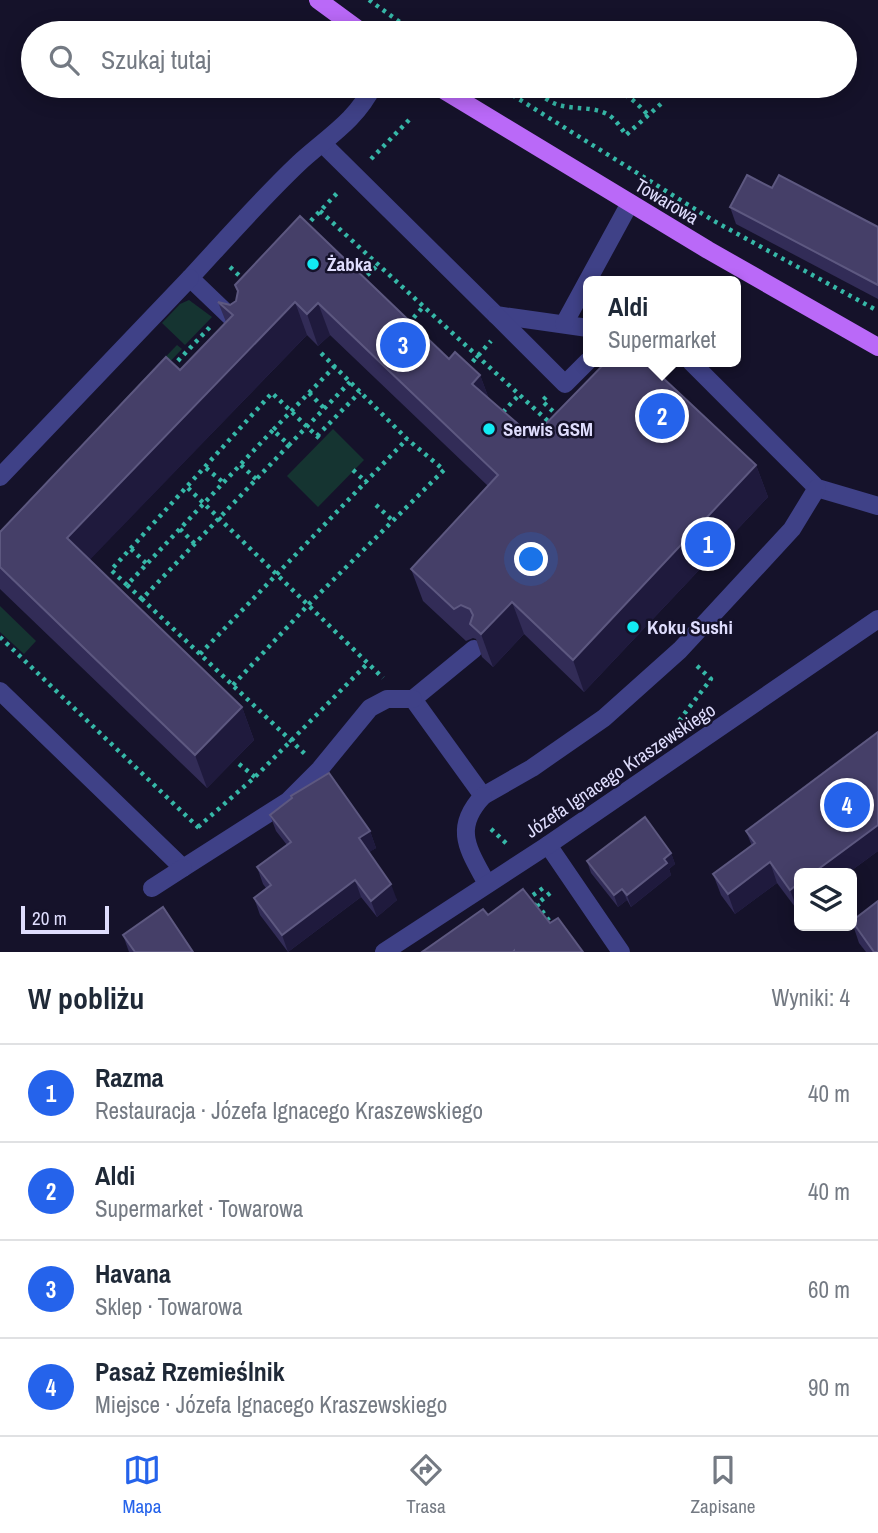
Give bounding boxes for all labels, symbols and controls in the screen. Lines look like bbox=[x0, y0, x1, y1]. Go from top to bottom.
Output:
search box bbox=[21, 21, 857, 98]
icon: search bbox=[45, 41, 83, 79]
text: Szukaj tutaj bbox=[101, 42, 211, 77]
street label: Towarowa bbox=[630, 172, 704, 230]
place label: Żabka bbox=[327, 251, 372, 277]
marker: Żabka bbox=[305, 256, 321, 272]
popup bbox=[583, 276, 741, 367]
text: Aldi bbox=[608, 289, 648, 324]
pin: 3 bbox=[380, 319, 426, 371]
text: Supermarket bbox=[608, 324, 716, 355]
pin: 2 bbox=[639, 390, 685, 442]
place label: Serwis GSM bbox=[503, 416, 593, 442]
marker: Serwis GSM bbox=[481, 421, 497, 437]
pin: 1 bbox=[685, 518, 731, 570]
your location bbox=[514, 542, 548, 576]
place label: Koku Sushi bbox=[647, 614, 733, 640]
marker: Koku Sushi bbox=[625, 619, 641, 635]
street label: Józefa Ignacego Kraszewskiego bbox=[520, 697, 720, 843]
pin: 4 bbox=[824, 779, 870, 831]
map controls bbox=[794, 868, 857, 931]
button: layers bbox=[794, 868, 857, 931]
scale bar bbox=[21, 903, 108, 935]
text: 20 m bbox=[32, 905, 67, 931]
text: W pobliżu bbox=[28, 978, 144, 1018]
text: Wyniki: 4 bbox=[772, 982, 850, 1013]
text: Razma bbox=[95, 1060, 164, 1095]
text: 1 bbox=[46, 1078, 56, 1109]
text: 40 m bbox=[808, 1078, 850, 1109]
text: Restauracja · Józefa Ignacego Kraszewskiego bbox=[95, 1095, 483, 1126]
text: Aldi bbox=[95, 1158, 135, 1193]
text: 2 bbox=[46, 1176, 56, 1207]
text: 40 m bbox=[808, 1176, 850, 1207]
text: Supermarket · Towarowa bbox=[95, 1193, 303, 1224]
text: Havana bbox=[95, 1256, 171, 1291]
text: 3 bbox=[46, 1274, 56, 1305]
text: 60 m bbox=[808, 1274, 850, 1305]
text: Sklep · Towarowa bbox=[95, 1291, 242, 1322]
text: Pasaż Rzemieślnik bbox=[95, 1354, 285, 1389]
text: 4 bbox=[46, 1372, 56, 1403]
text: 90 m bbox=[808, 1372, 850, 1403]
text: Miejsce · Józefa Ignacego Kraszewskiego bbox=[95, 1389, 447, 1420]
tab: Mapa bbox=[122, 1451, 161, 1519]
tab: Trasa bbox=[406, 1451, 446, 1519]
tab: Zapisane bbox=[691, 1451, 756, 1519]

